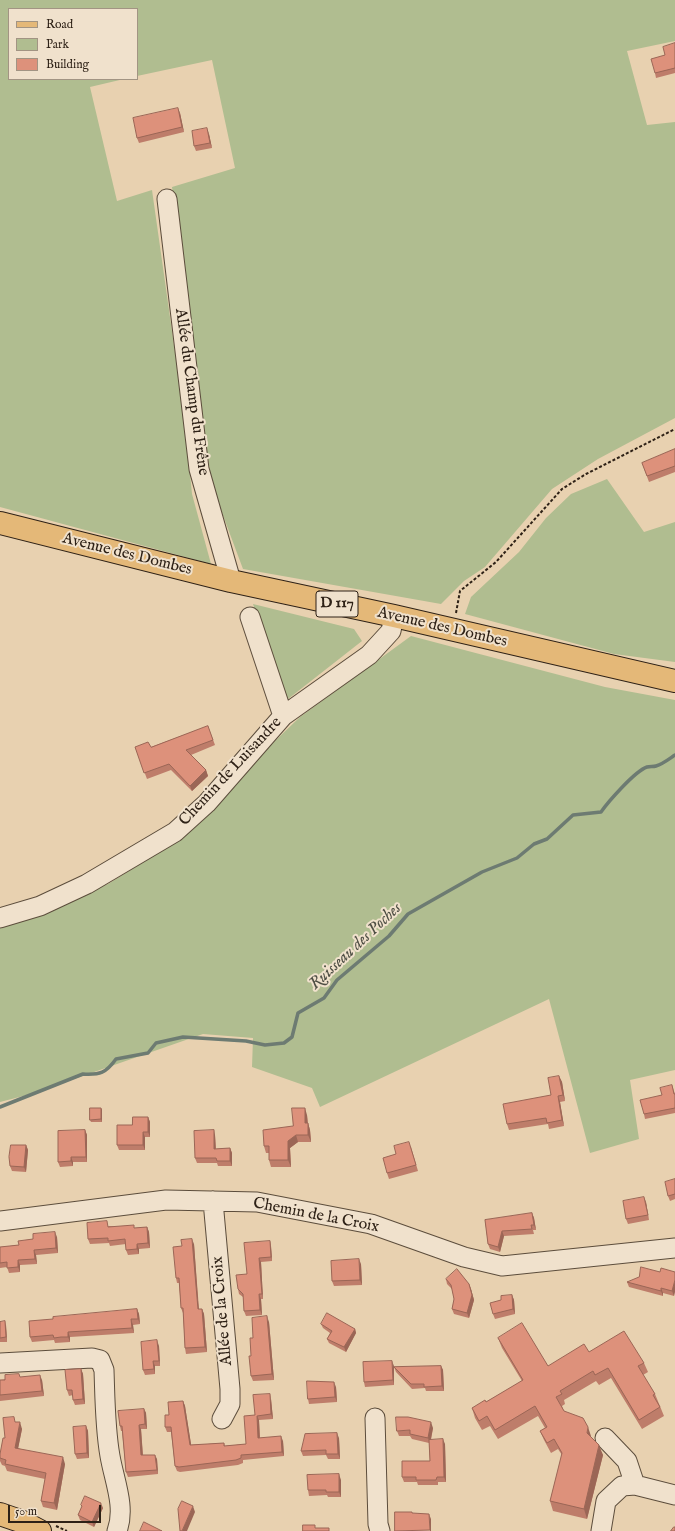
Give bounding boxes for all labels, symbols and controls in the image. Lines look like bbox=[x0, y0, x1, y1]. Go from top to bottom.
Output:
legend bbox=[8, 8, 138, 80]
text: Road bbox=[46, 17, 73, 32]
text: Park bbox=[46, 37, 69, 52]
text: Building bbox=[46, 57, 89, 72]
street label: Allée du Champ du Frêne bbox=[170, 307, 212, 477]
street label: Avenue des Dombes bbox=[60, 530, 194, 580]
road number: D 117 bbox=[316, 591, 358, 617]
street label: Avenue des Dombes bbox=[375, 604, 509, 652]
street label: Chemin de Luisandre bbox=[176, 714, 286, 830]
water label: Ruisseau des Poches bbox=[306, 899, 406, 995]
street label: Chemin de la Croix bbox=[251, 1194, 381, 1238]
street label: Allée de la Croix bbox=[209, 1256, 237, 1366]
scale bar bbox=[10, 1497, 103, 1523]
text: 50 m bbox=[15, 1504, 37, 1519]

